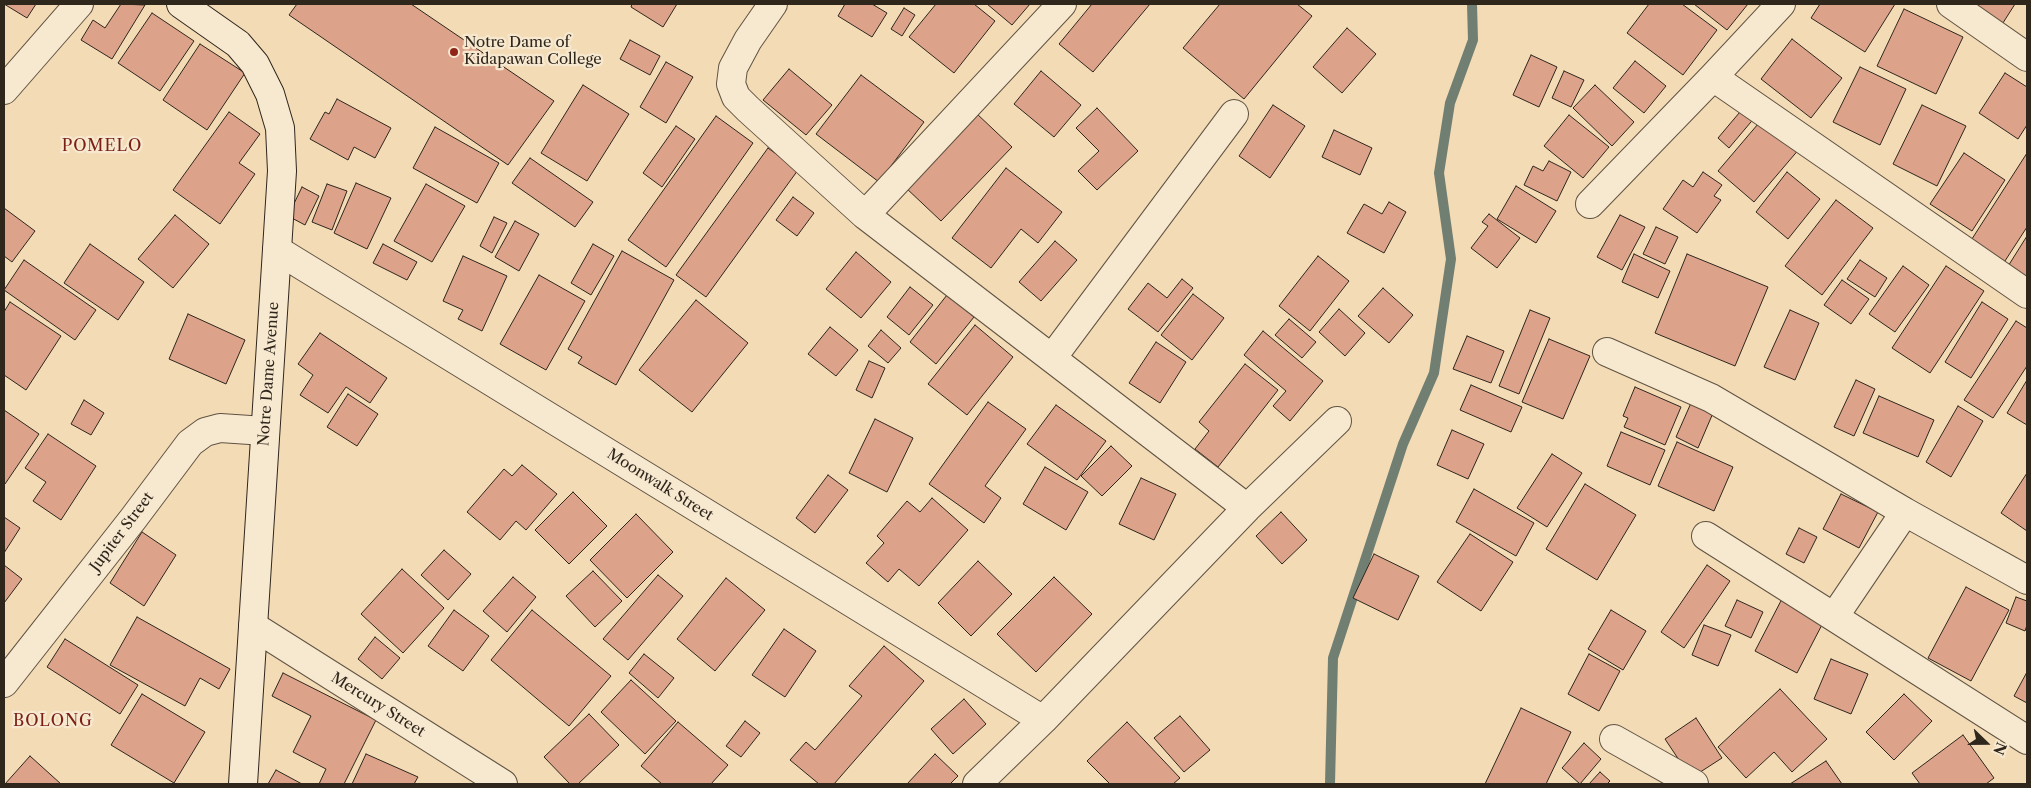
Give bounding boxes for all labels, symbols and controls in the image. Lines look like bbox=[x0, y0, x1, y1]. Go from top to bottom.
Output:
place label: Notre Dame of Kidapawan College bbox=[464, 34, 602, 69]
marker: Notre Dame of Kidapawan College bbox=[448, 46, 460, 58]
district label: POMELO bbox=[61, 136, 143, 156]
street label: Notre Dame Avenue bbox=[255, 301, 283, 447]
street label: Moonwalk Street bbox=[604, 445, 716, 525]
street label: Jupiter Street bbox=[86, 489, 158, 575]
street label: Mercury Street bbox=[328, 669, 428, 741]
district label: BOLONG bbox=[12, 711, 94, 731]
north arrow bbox=[1961, 718, 2011, 768]
text: N bbox=[1989, 740, 2011, 758]

